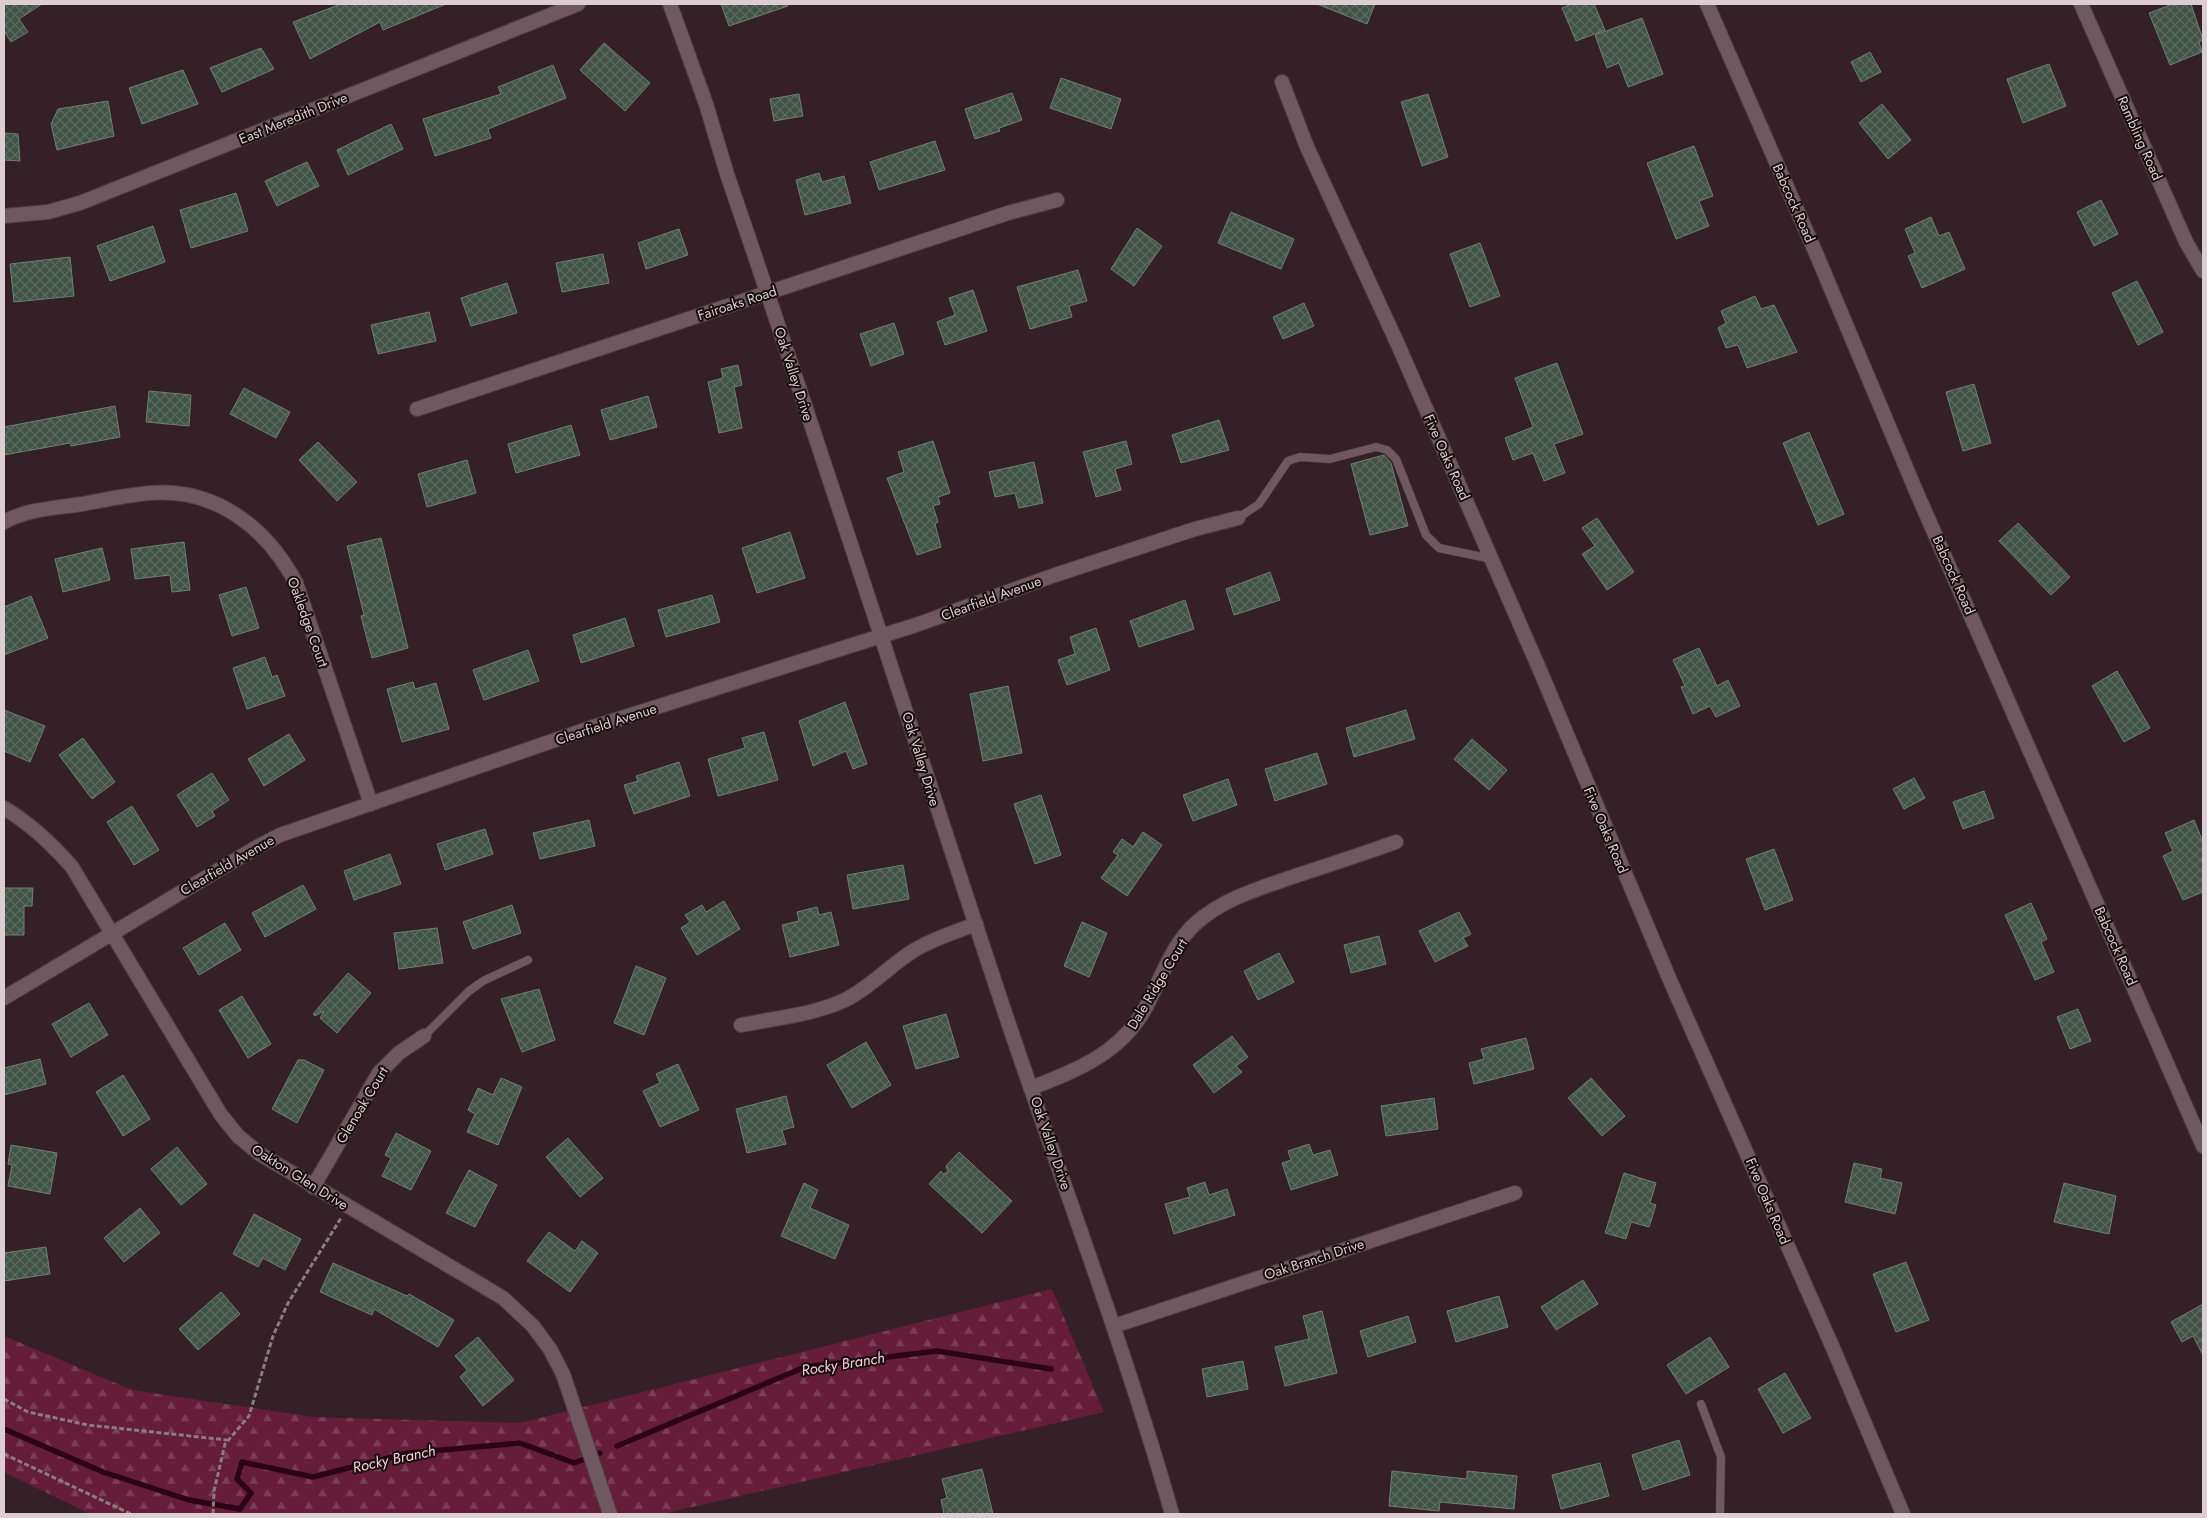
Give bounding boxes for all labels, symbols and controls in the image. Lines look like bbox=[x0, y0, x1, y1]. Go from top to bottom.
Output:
street label: East Meredith Drive bbox=[236, 87, 350, 149]
street label: Rambling Road bbox=[2113, 93, 2167, 183]
street label: Babcock Road bbox=[1768, 161, 1820, 245]
street label: Fairoaks Road bbox=[695, 281, 779, 325]
street label: Oak Valley Drive bbox=[769, 324, 819, 424]
street label: Five Oaks Road bbox=[1419, 411, 1475, 503]
street label: Babcock Road bbox=[1928, 533, 1980, 617]
street label: Clearfield Avenue bbox=[938, 571, 1044, 625]
street label: Oakledge Court bbox=[282, 574, 334, 670]
street label: Clearfield Avenue bbox=[553, 698, 659, 750]
street label: Oak Valley Drive bbox=[897, 709, 945, 809]
street label: Five Oaks Road bbox=[1579, 784, 1633, 876]
street label: Clearfield Avenue bbox=[176, 830, 278, 900]
street label: Babcock Road bbox=[2090, 904, 2142, 988]
street label: Dale Ridge Court bbox=[1122, 934, 1192, 1033]
street label: Glenoak Court bbox=[331, 1062, 393, 1147]
street label: Oak Valley Drive bbox=[1026, 1094, 1076, 1192]
street label: Oakton Glen Drive bbox=[248, 1139, 352, 1215]
street label: Five Oaks Road bbox=[1741, 1155, 1795, 1247]
street label: Oak Branch Drive bbox=[1261, 1233, 1367, 1285]
water label: Rocky Branch bbox=[800, 1347, 886, 1381]
water label: Rocky Branch bbox=[351, 1439, 437, 1479]

